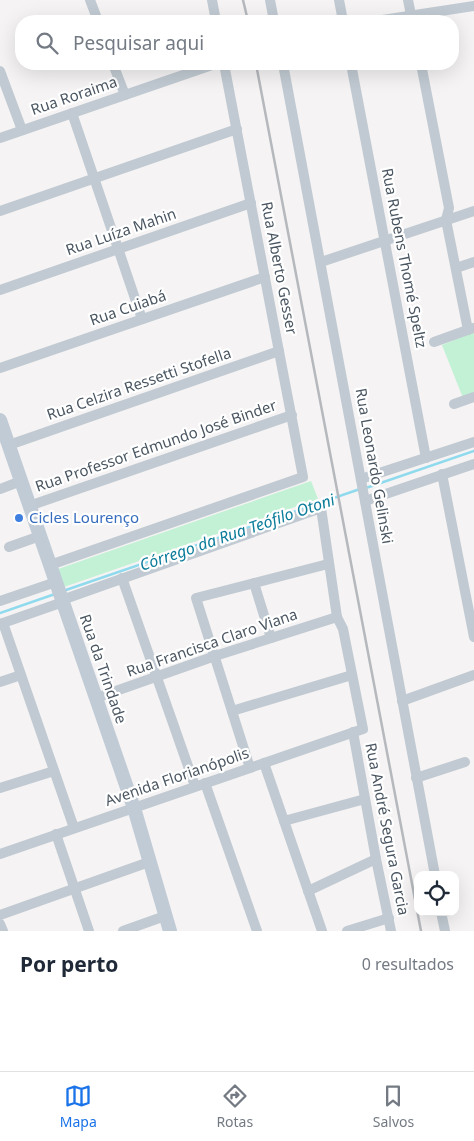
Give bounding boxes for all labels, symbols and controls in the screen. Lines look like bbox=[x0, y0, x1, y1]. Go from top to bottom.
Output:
search box bbox=[15, 15, 459, 70]
icon: search bbox=[33, 29, 61, 57]
text: Pesquisar aqui bbox=[73, 30, 204, 56]
street label: Rua Roraima bbox=[28, 71, 119, 119]
street label: Rua Rubens Thomé Speltz bbox=[378, 166, 432, 349]
street label: Rua Alberto Gesser bbox=[257, 200, 303, 336]
street label: Rua Luíza Mahin bbox=[63, 203, 179, 259]
street label: Rua Cuiabá bbox=[87, 285, 169, 329]
street label: Rua Celzira Ressetti Stofella bbox=[44, 342, 233, 424]
street label: Rua Leonardo Gelinski bbox=[351, 387, 399, 545]
street label: Rua Professor Edmundo José Binder bbox=[32, 394, 279, 496]
water label: Córrego da Rua Teófilo Otoni bbox=[136, 488, 338, 576]
place label: Cicles Lourenço bbox=[29, 507, 139, 527]
marker: Cicles Lourenço bbox=[13, 512, 25, 524]
street label: Rua Francisca Claro Viana bbox=[123, 603, 300, 681]
street label: Rua da Trindade bbox=[76, 611, 132, 726]
street label: Rua André Segura Garcia bbox=[361, 741, 415, 917]
street label: Avenida Florianópolis bbox=[102, 742, 251, 810]
map controls bbox=[414, 871, 459, 916]
button: locate bbox=[414, 871, 459, 916]
text: Por perto bbox=[20, 950, 118, 978]
text: 0 resultados bbox=[362, 953, 454, 975]
tab: Mapa bbox=[60, 1082, 97, 1131]
tab: Rotas bbox=[216, 1082, 253, 1131]
tab: Salvos bbox=[373, 1082, 414, 1131]

